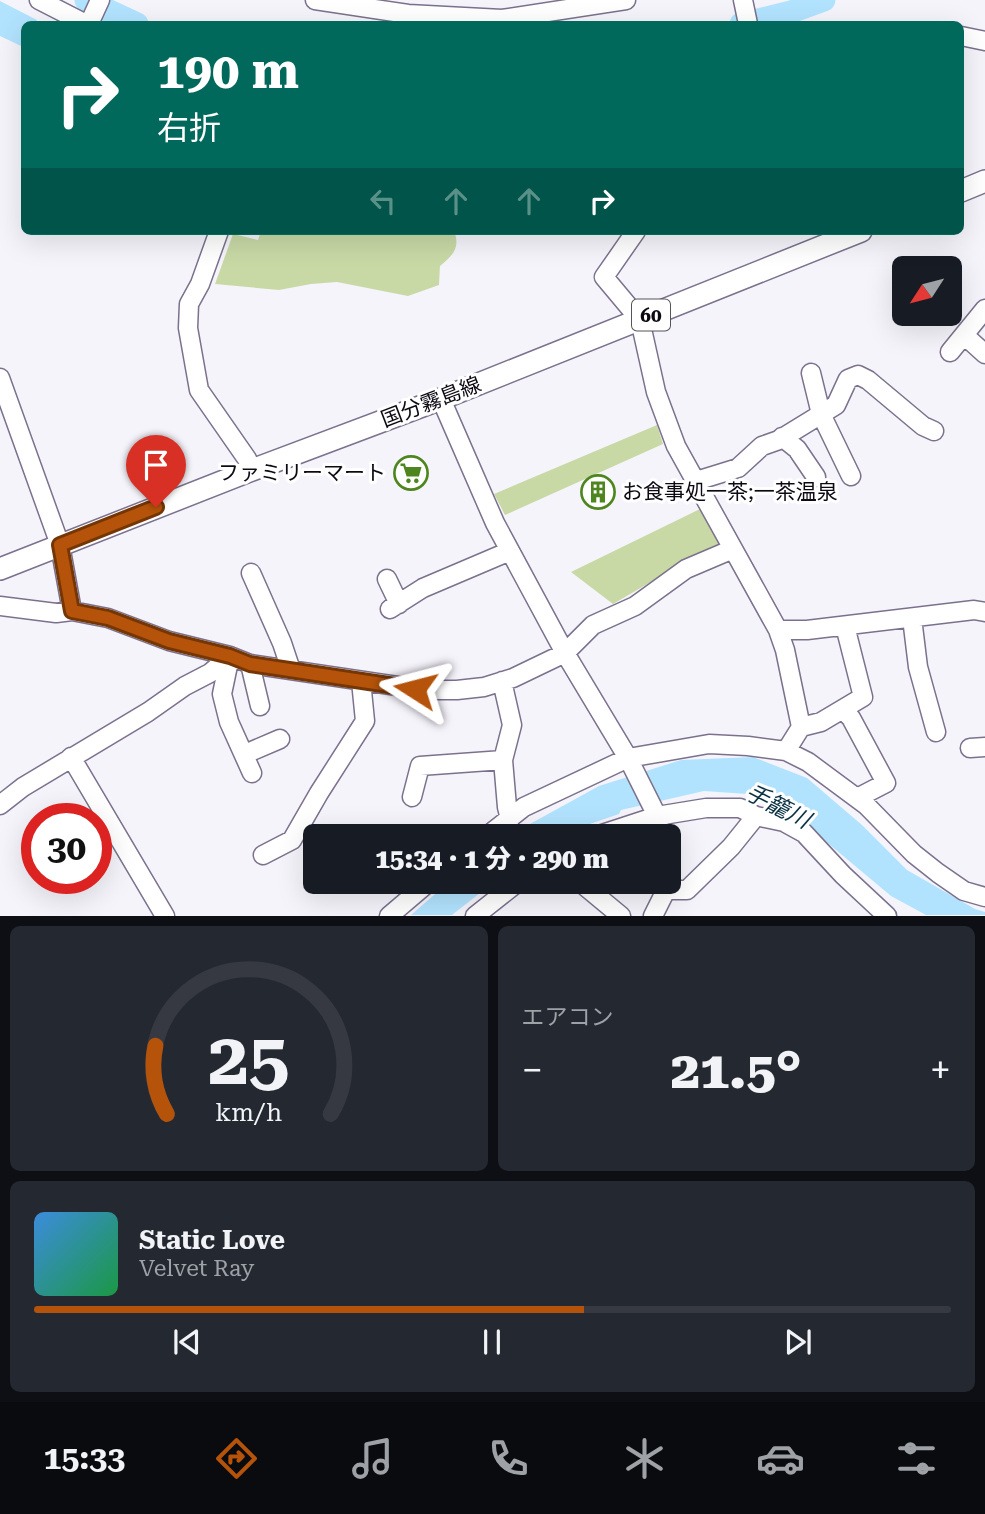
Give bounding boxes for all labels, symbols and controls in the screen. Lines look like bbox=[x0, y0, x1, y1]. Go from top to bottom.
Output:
text: 190 m bbox=[157, 43, 299, 100]
icon: right bbox=[42, 49, 133, 140]
text: 右折 bbox=[157, 109, 221, 147]
icon: left bbox=[364, 182, 402, 220]
icon: ahead bbox=[437, 182, 475, 220]
icon: ahead bbox=[510, 182, 548, 220]
icon: right bbox=[583, 182, 621, 220]
north arrow bbox=[892, 256, 962, 326]
map controls bbox=[892, 256, 962, 326]
road number: 60 bbox=[632, 300, 670, 330]
street label: 国分霧島線 bbox=[378, 372, 484, 432]
pin bbox=[126, 435, 186, 507]
icon: arrive bbox=[137, 446, 175, 484]
supermarket icon: ファミリーマート bbox=[392, 454, 430, 492]
place label: ファミリーマート bbox=[218, 461, 386, 485]
building icon: お食事処一茶;一茶温泉 bbox=[579, 473, 617, 511]
place label: お食事処一茶;一茶温泉 bbox=[622, 480, 838, 504]
position arrow bbox=[378, 652, 452, 726]
water label: 手籠川 bbox=[741, 779, 817, 835]
speed limit sign: 30 bbox=[21, 803, 112, 894]
text: 15:34 · 1 分 · 290 m bbox=[375, 844, 609, 874]
text: エアコン bbox=[522, 1004, 614, 1031]
text: 25 bbox=[208, 1018, 290, 1103]
text: 21.5° bbox=[671, 1040, 802, 1101]
text: − bbox=[522, 1048, 543, 1092]
text: + bbox=[930, 1048, 951, 1092]
text: km/h bbox=[215, 1098, 282, 1127]
text: Static Love bbox=[139, 1225, 285, 1255]
text: Velvet Ray bbox=[139, 1255, 254, 1282]
icon: previous bbox=[168, 1323, 206, 1361]
icon: pause bbox=[473, 1323, 511, 1361]
icon: next bbox=[779, 1323, 817, 1361]
icon: directions bbox=[212, 1434, 261, 1483]
icon: music bbox=[348, 1434, 397, 1483]
icon: phone bbox=[484, 1434, 533, 1483]
icon: climate bbox=[620, 1434, 669, 1483]
icon: car bbox=[756, 1434, 805, 1483]
icon: filters bbox=[892, 1434, 941, 1483]
text: 15:33 bbox=[44, 1439, 125, 1477]

